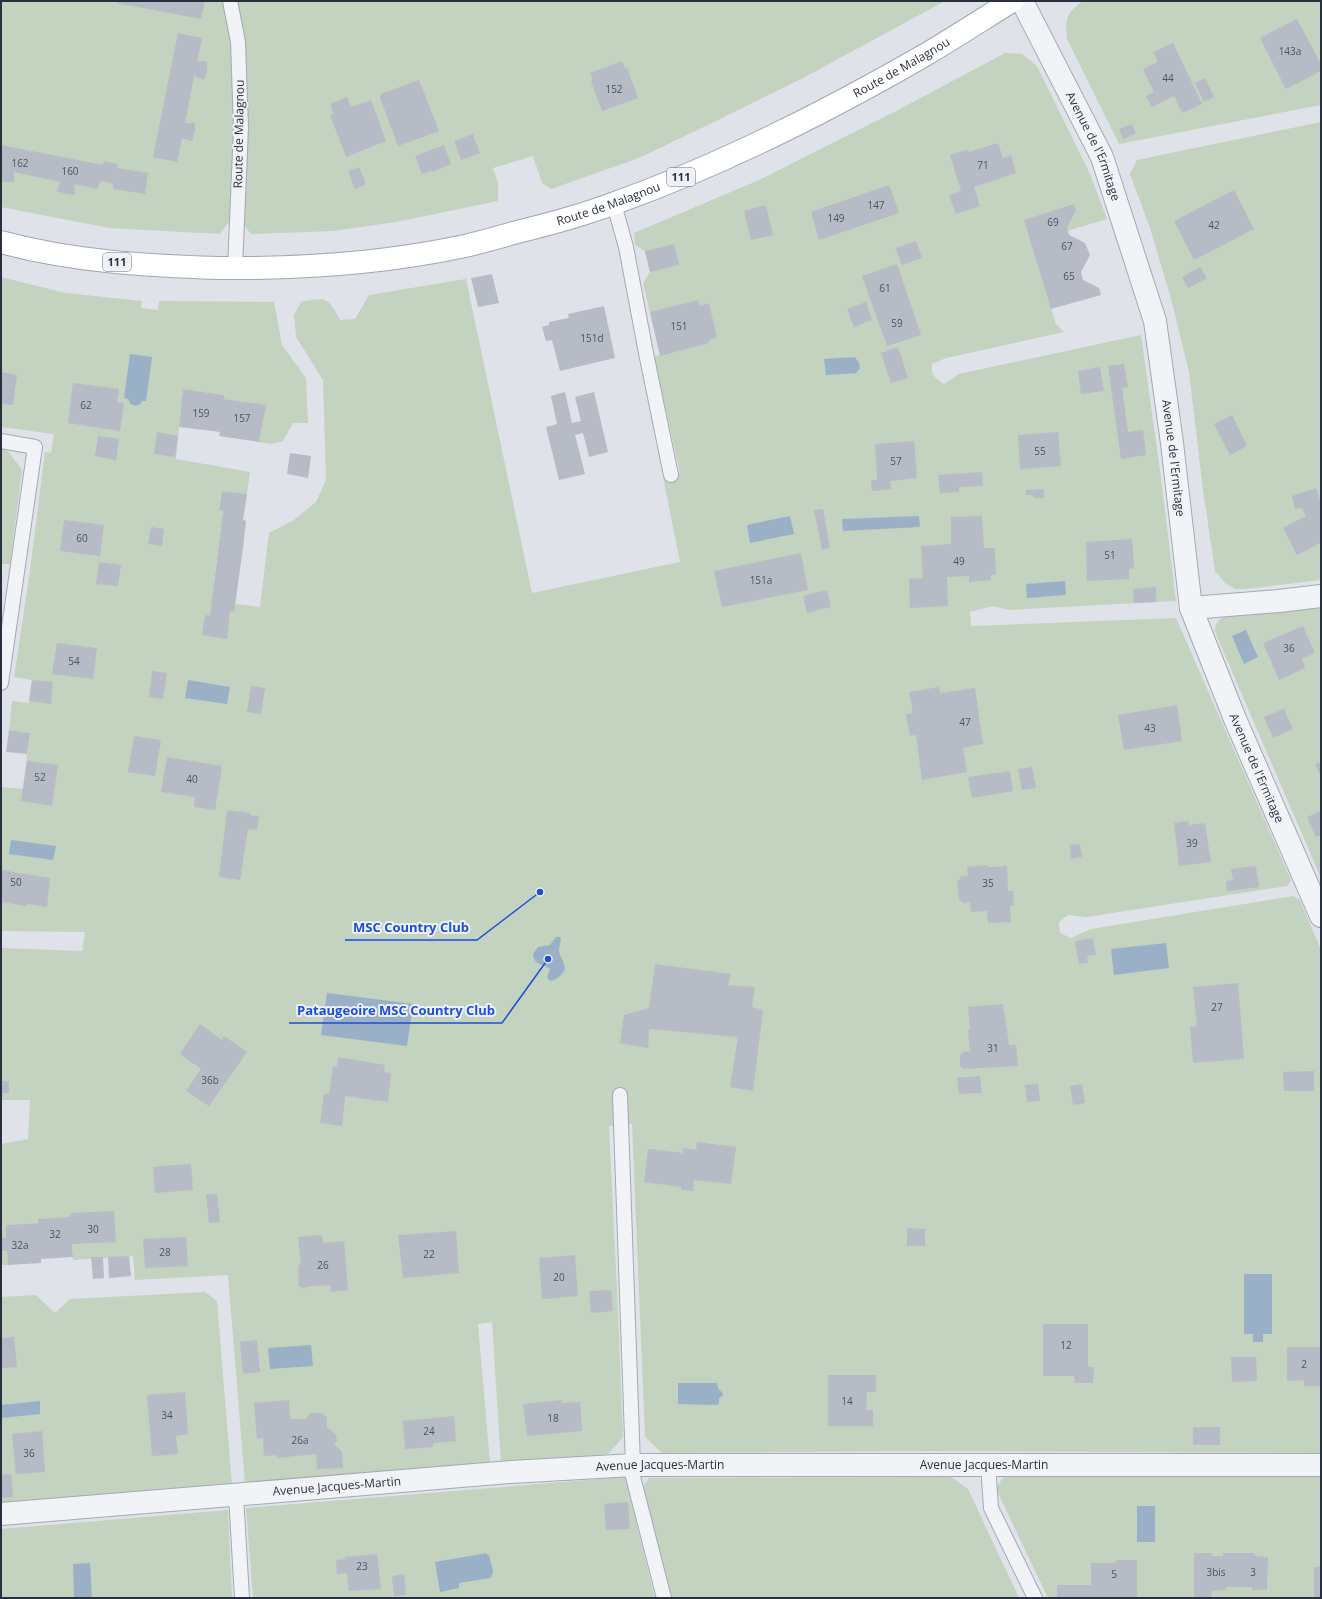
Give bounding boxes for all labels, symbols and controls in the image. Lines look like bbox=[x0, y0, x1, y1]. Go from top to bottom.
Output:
street label: Route de Malagnou bbox=[850, 33, 953, 101]
house number: 143a bbox=[1279, 44, 1301, 58]
house number: 44 bbox=[1162, 71, 1174, 85]
street label: Route de Malagnou bbox=[229, 79, 248, 189]
house number: 152 bbox=[605, 82, 623, 96]
street label: Avenue de l'Ermitage bbox=[1062, 89, 1125, 203]
house number: 162 bbox=[11, 156, 29, 170]
house number: 71 bbox=[977, 158, 989, 172]
house number: 160 bbox=[61, 164, 79, 178]
road number: 111 bbox=[667, 168, 695, 186]
street label: Route de Malagnou bbox=[554, 178, 663, 229]
house number: 147 bbox=[867, 198, 885, 212]
house number: 149 bbox=[827, 211, 845, 225]
house number: 69 bbox=[1047, 215, 1059, 229]
house number: 42 bbox=[1208, 218, 1220, 232]
house number: 67 bbox=[1061, 239, 1073, 253]
road number: 111 bbox=[103, 253, 131, 271]
house number: 65 bbox=[1063, 269, 1075, 283]
house number: 61 bbox=[879, 281, 891, 295]
house number: 59 bbox=[891, 316, 903, 330]
house number: 151 bbox=[670, 319, 688, 333]
house number: 151d bbox=[580, 331, 604, 345]
house number: 62 bbox=[80, 398, 92, 412]
street label: Avenue de l'Ermitage bbox=[1158, 398, 1189, 518]
house number: 159 bbox=[192, 406, 210, 420]
house number: 157 bbox=[233, 411, 251, 425]
house number: 55 bbox=[1034, 444, 1046, 458]
house number: 57 bbox=[890, 454, 902, 468]
house number: 60 bbox=[76, 531, 88, 545]
house number: 51 bbox=[1104, 548, 1116, 562]
house number: 49 bbox=[953, 554, 965, 568]
house number: 151a bbox=[750, 573, 772, 587]
house number: 36 bbox=[1283, 641, 1295, 655]
house number: 54 bbox=[68, 654, 80, 668]
street label: Avenue de l'Ermitage bbox=[1226, 711, 1288, 826]
house number: 47 bbox=[959, 715, 971, 729]
house number: 43 bbox=[1144, 721, 1156, 735]
house number: 52 bbox=[34, 770, 46, 784]
house number: 40 bbox=[186, 772, 198, 786]
house number: 39 bbox=[1186, 836, 1198, 850]
house number: 50 bbox=[10, 875, 22, 889]
house number: 35 bbox=[982, 876, 994, 890]
callout: MSC Country Club bbox=[345, 915, 477, 940]
text: MSC Country Club bbox=[353, 918, 469, 936]
callout: Pataugeoire MSC Country Club bbox=[289, 998, 502, 1023]
house number: 27 bbox=[1211, 1000, 1223, 1014]
text: Pataugeoire MSC Country Club bbox=[297, 1001, 495, 1019]
house number: 31 bbox=[987, 1041, 999, 1055]
house number: 36b bbox=[201, 1073, 219, 1087]
house number: 30 bbox=[87, 1222, 99, 1236]
house number: 32 bbox=[49, 1227, 61, 1241]
house number: 32a bbox=[12, 1238, 29, 1252]
house number: 28 bbox=[159, 1245, 171, 1259]
house number: 22 bbox=[423, 1247, 435, 1261]
house number: 26 bbox=[317, 1258, 329, 1272]
house number: 20 bbox=[553, 1270, 565, 1284]
house number: 12 bbox=[1060, 1338, 1072, 1352]
house number: 2 bbox=[1301, 1357, 1307, 1371]
house number: 14 bbox=[841, 1394, 853, 1408]
house number: 34 bbox=[161, 1408, 173, 1422]
house number: 18 bbox=[547, 1411, 559, 1425]
house number: 24 bbox=[423, 1424, 435, 1438]
house number: 26a bbox=[292, 1433, 309, 1447]
house number: 36 bbox=[23, 1446, 35, 1460]
street label: Avenue Jacques-Martin bbox=[595, 1456, 724, 1475]
street label: Avenue Jacques-Martin bbox=[920, 1456, 1048, 1473]
street label: Avenue Jacques-Martin bbox=[272, 1472, 402, 1500]
house number: 23 bbox=[356, 1559, 368, 1573]
house number: 3bis bbox=[1206, 1565, 1226, 1579]
house number: 3 bbox=[1250, 1565, 1256, 1579]
house number: 5 bbox=[1111, 1567, 1117, 1581]

